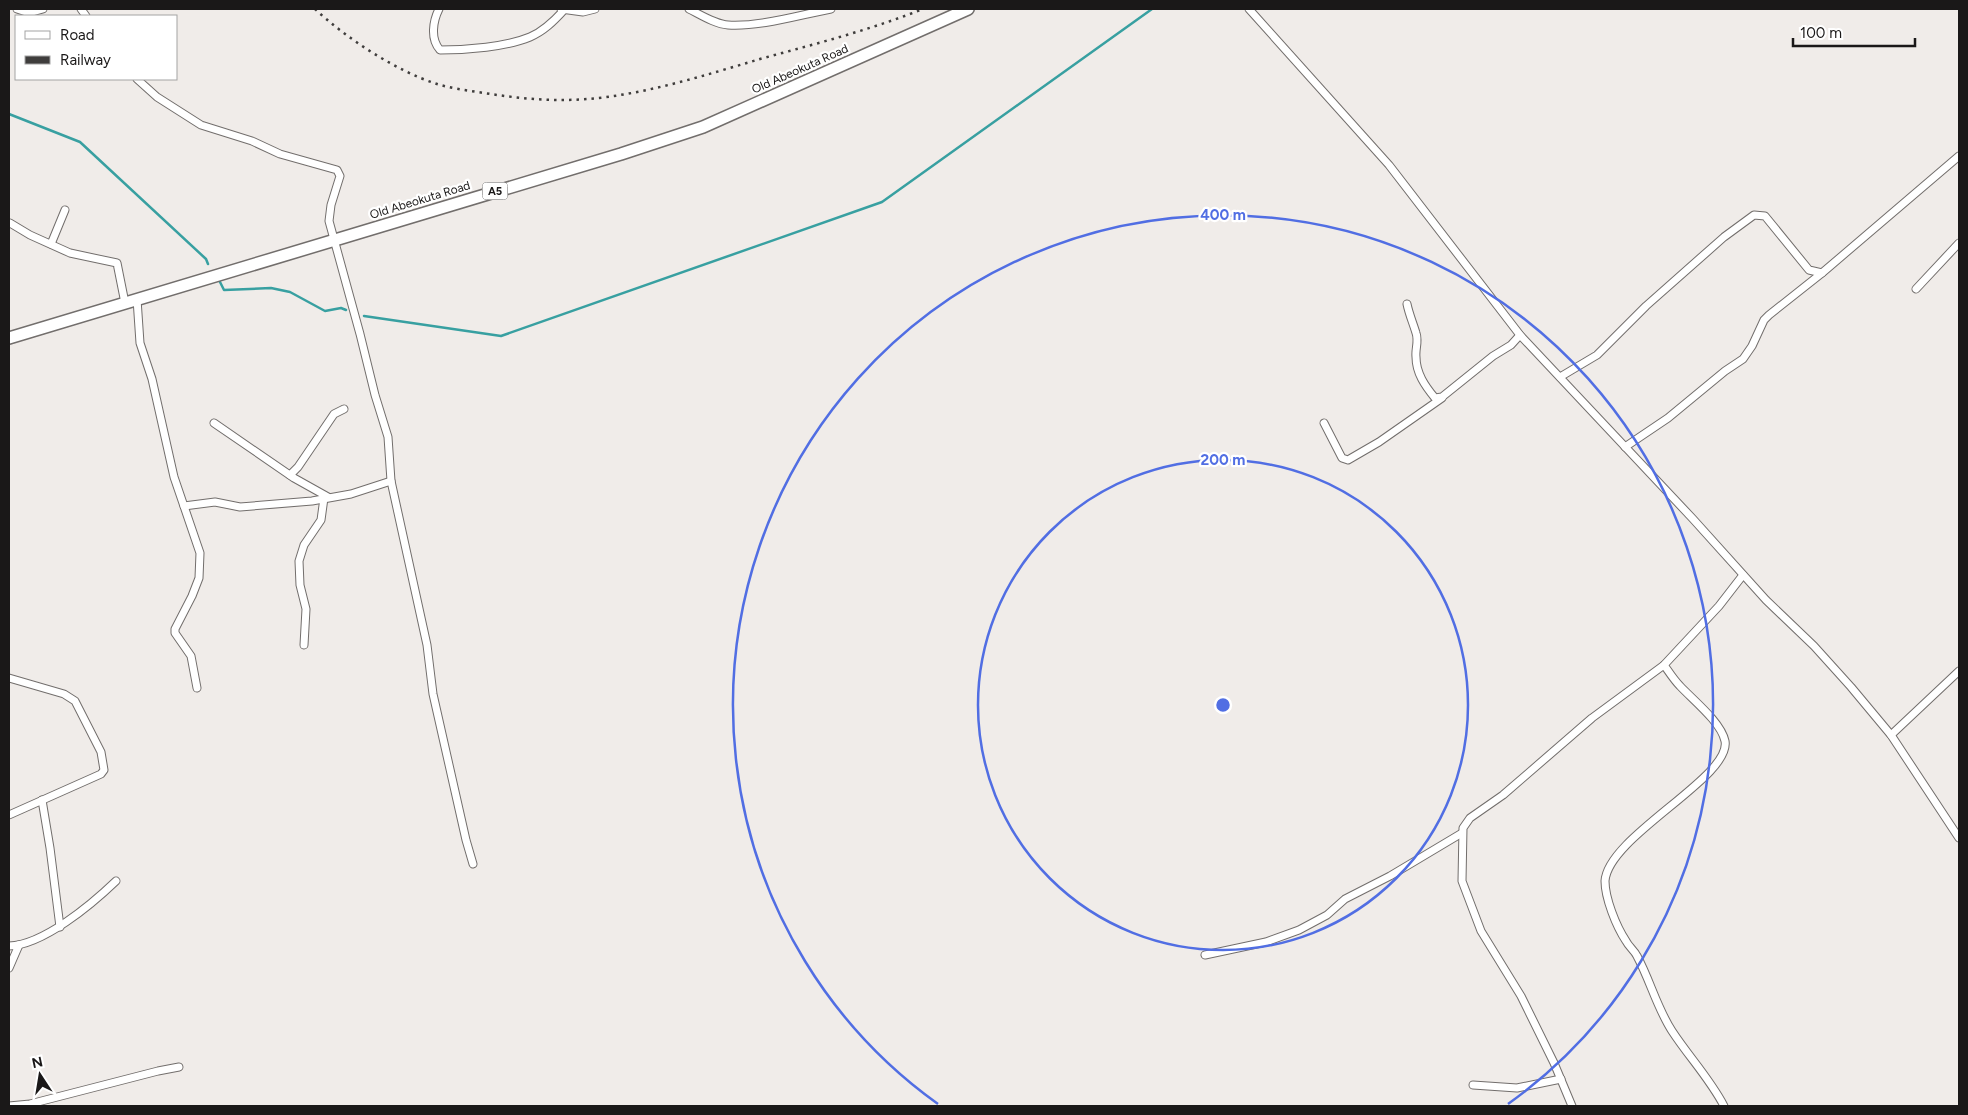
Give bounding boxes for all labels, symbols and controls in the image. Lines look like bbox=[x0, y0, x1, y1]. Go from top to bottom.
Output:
legend bbox=[15, 15, 178, 80]
scale bar bbox=[1793, 15, 1916, 47]
text: 100 m bbox=[1800, 24, 1842, 42]
text: Road bbox=[60, 26, 95, 44]
street label: Old Abeokuta Road bbox=[749, 41, 851, 97]
text: Railway bbox=[60, 51, 111, 69]
street label: Old Abeokuta Road bbox=[368, 178, 472, 222]
road number: A5 bbox=[482, 182, 508, 200]
text: 400 m bbox=[1200, 206, 1246, 224]
text: 200 m bbox=[1201, 451, 1245, 469]
centre of rings bbox=[1214, 696, 1232, 714]
north arrow bbox=[15, 1050, 65, 1100]
text: N bbox=[30, 1053, 44, 1072]

